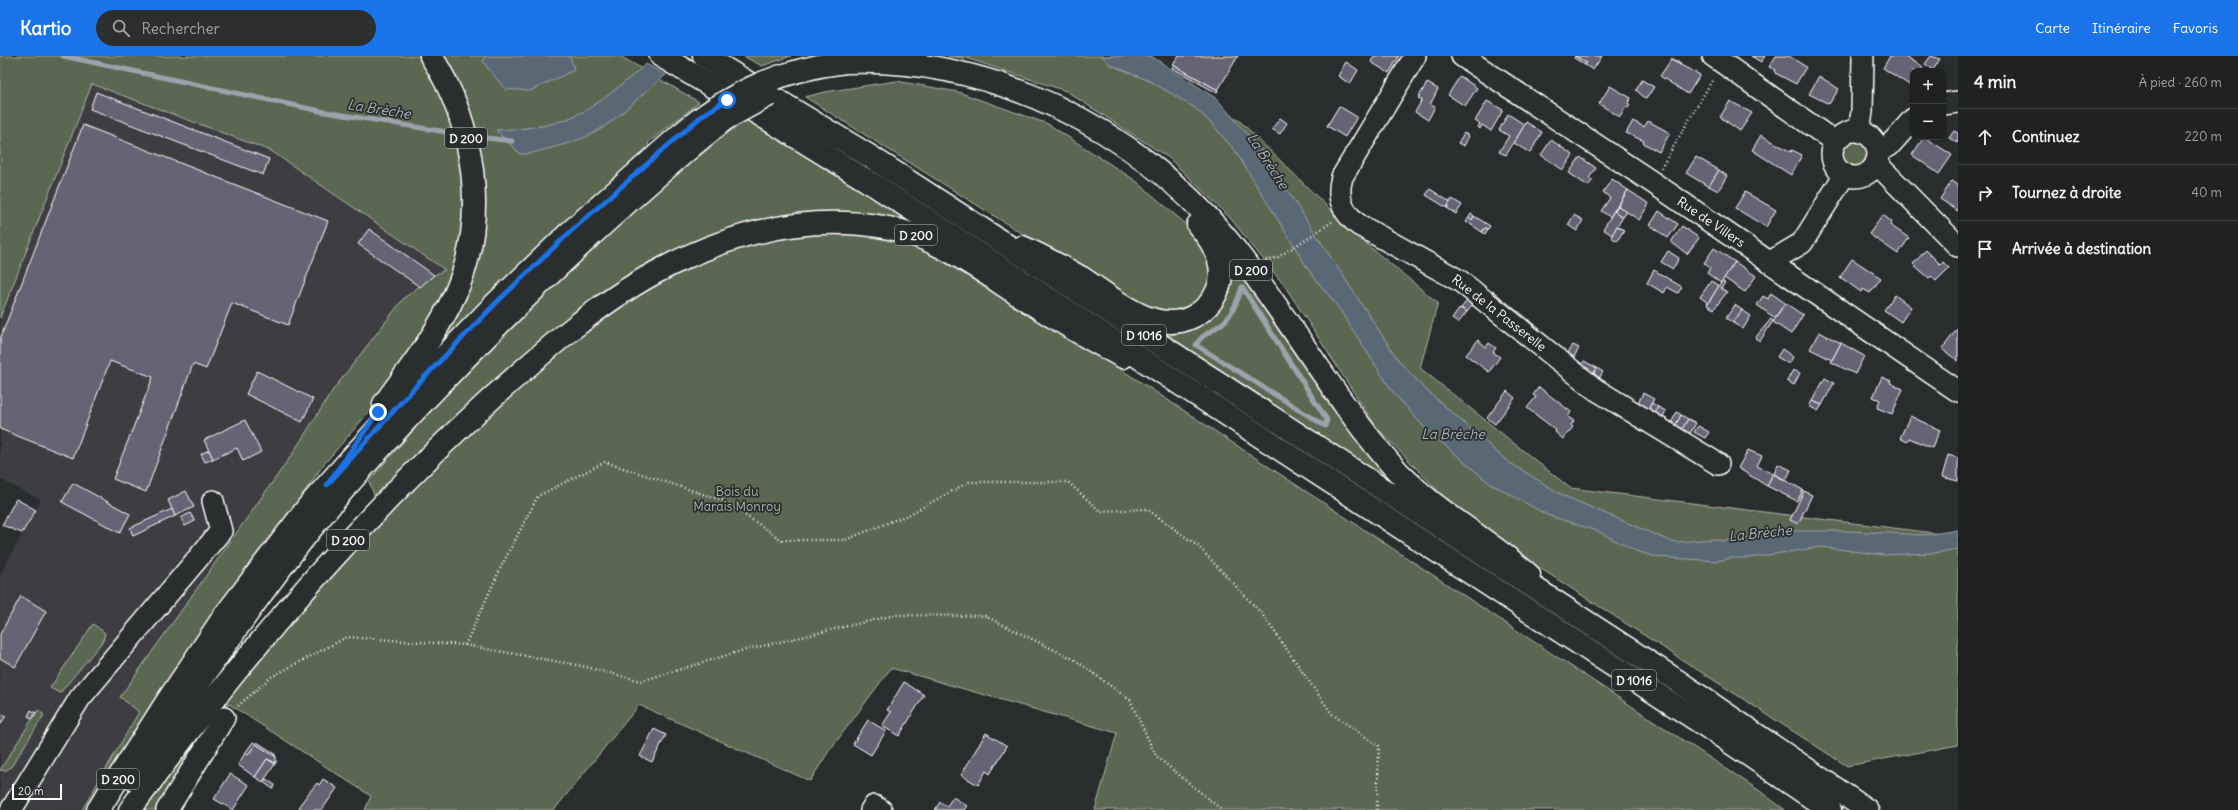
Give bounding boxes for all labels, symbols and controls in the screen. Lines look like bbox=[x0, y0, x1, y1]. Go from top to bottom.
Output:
search box bbox=[96, 10, 376, 46]
text: Kartio bbox=[20, 16, 72, 40]
icon: search bbox=[110, 17, 132, 39]
text: Rechercher bbox=[142, 19, 220, 38]
text: Carte bbox=[2035, 19, 2070, 37]
text: Itinéraire bbox=[2092, 19, 2151, 37]
text: Favoris bbox=[2173, 19, 2218, 37]
map controls bbox=[1910, 68, 1946, 140]
button: + bbox=[1910, 68, 1946, 104]
text: 4 min bbox=[1974, 71, 2016, 93]
text: À pied · 260 m bbox=[2139, 74, 2222, 91]
route start bbox=[718, 91, 736, 109]
water label: La Brèche bbox=[346, 95, 413, 123]
button: − bbox=[1910, 104, 1946, 140]
icon: ahead bbox=[1974, 126, 1996, 148]
text: Continuez bbox=[2012, 127, 2080, 146]
road number: D 200 bbox=[445, 128, 487, 148]
text: 220 m bbox=[2185, 128, 2222, 145]
water label: La Brèche bbox=[1243, 129, 1294, 194]
icon: right bbox=[1974, 182, 1996, 204]
text: Tournez à droite bbox=[2012, 183, 2121, 202]
text: 40 m bbox=[2191, 184, 2222, 201]
street label: Rue de Villers bbox=[1674, 193, 1748, 251]
road number: D 200 bbox=[895, 225, 937, 245]
icon: arrive bbox=[1974, 238, 1996, 260]
text: Arrivée à destination bbox=[2012, 239, 2151, 258]
road number: D 200 bbox=[1230, 260, 1272, 280]
street label: Rue de la Passerelle bbox=[1448, 271, 1550, 355]
road number: D 1016 bbox=[1122, 325, 1166, 345]
route end bbox=[369, 403, 387, 421]
water label: La Brèche bbox=[1421, 425, 1486, 443]
park label: Bois du Marais Monroy bbox=[693, 483, 781, 515]
water label: La Brèche bbox=[1727, 521, 1794, 545]
road number: D 200 bbox=[327, 530, 369, 550]
road number: D 1016 bbox=[1612, 670, 1656, 690]
road number: D 200 bbox=[97, 769, 139, 789]
scale bar bbox=[12, 782, 62, 801]
text: 20 m bbox=[18, 784, 44, 798]

